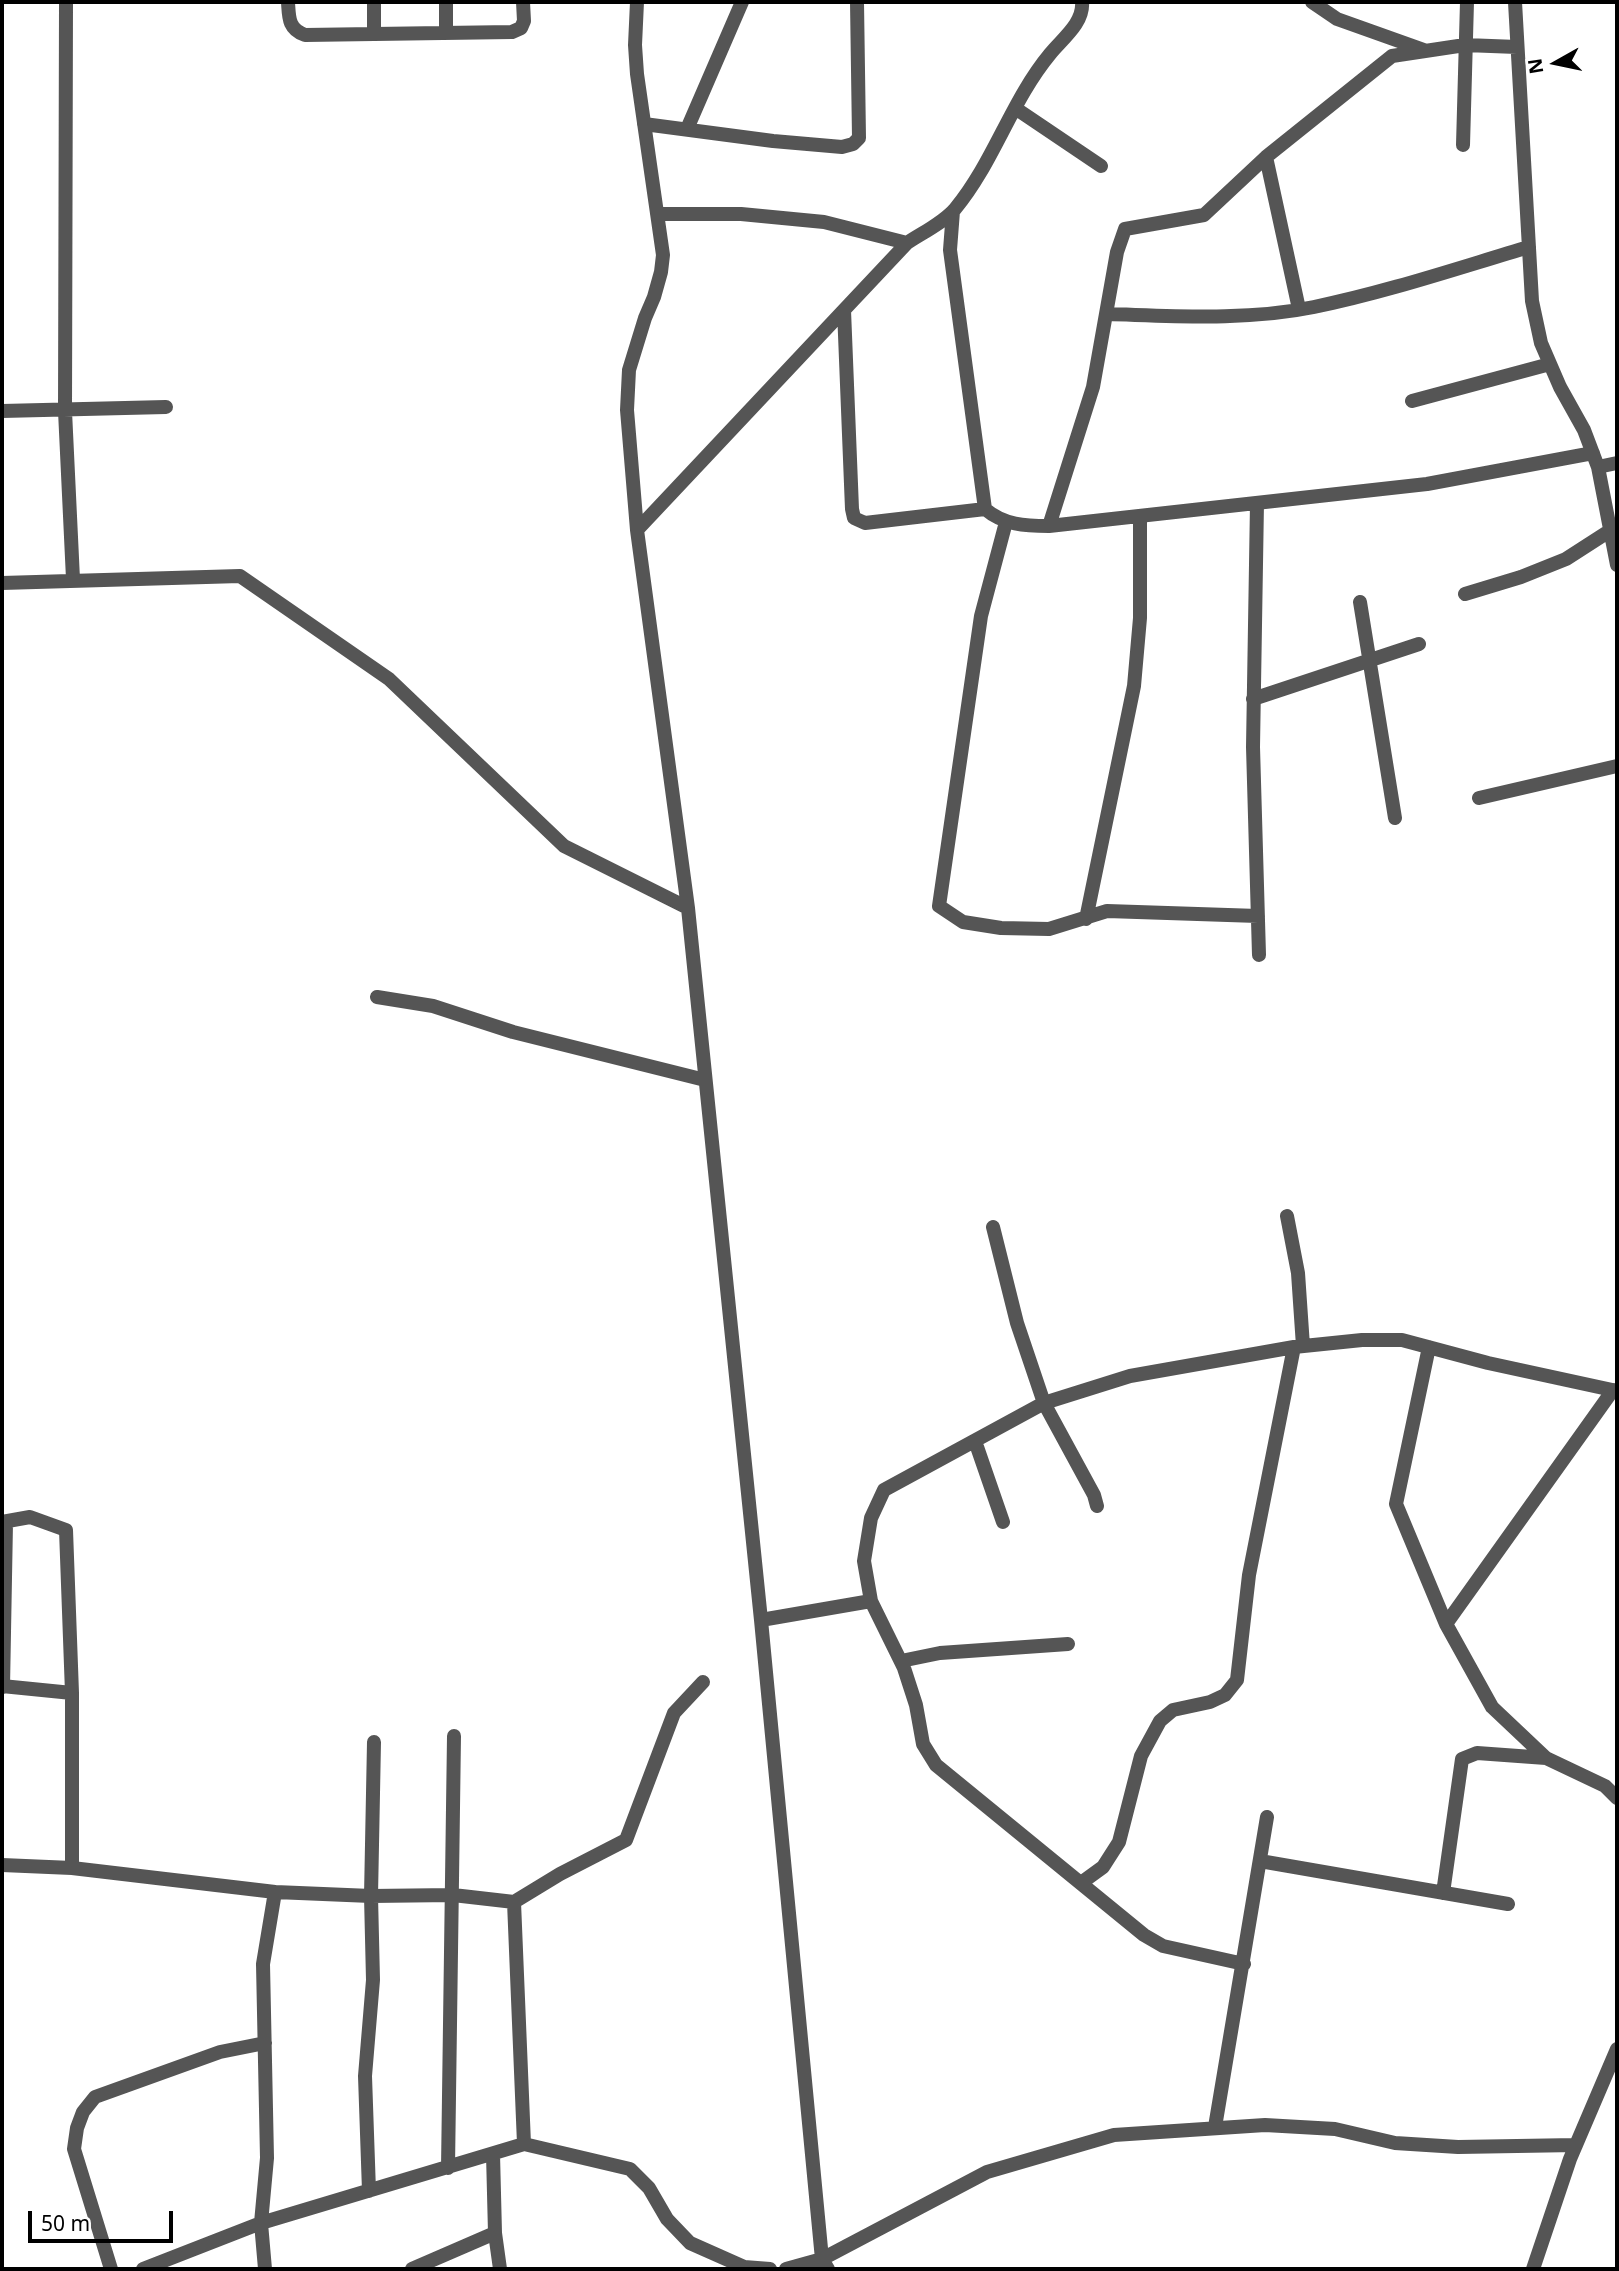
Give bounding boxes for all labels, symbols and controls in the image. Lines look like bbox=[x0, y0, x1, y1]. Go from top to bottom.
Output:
north arrow bbox=[1521, 28, 1591, 98]
text: N bbox=[1521, 57, 1549, 76]
scale bar bbox=[32, 2198, 177, 2242]
text: 50 m bbox=[41, 2209, 90, 2237]

